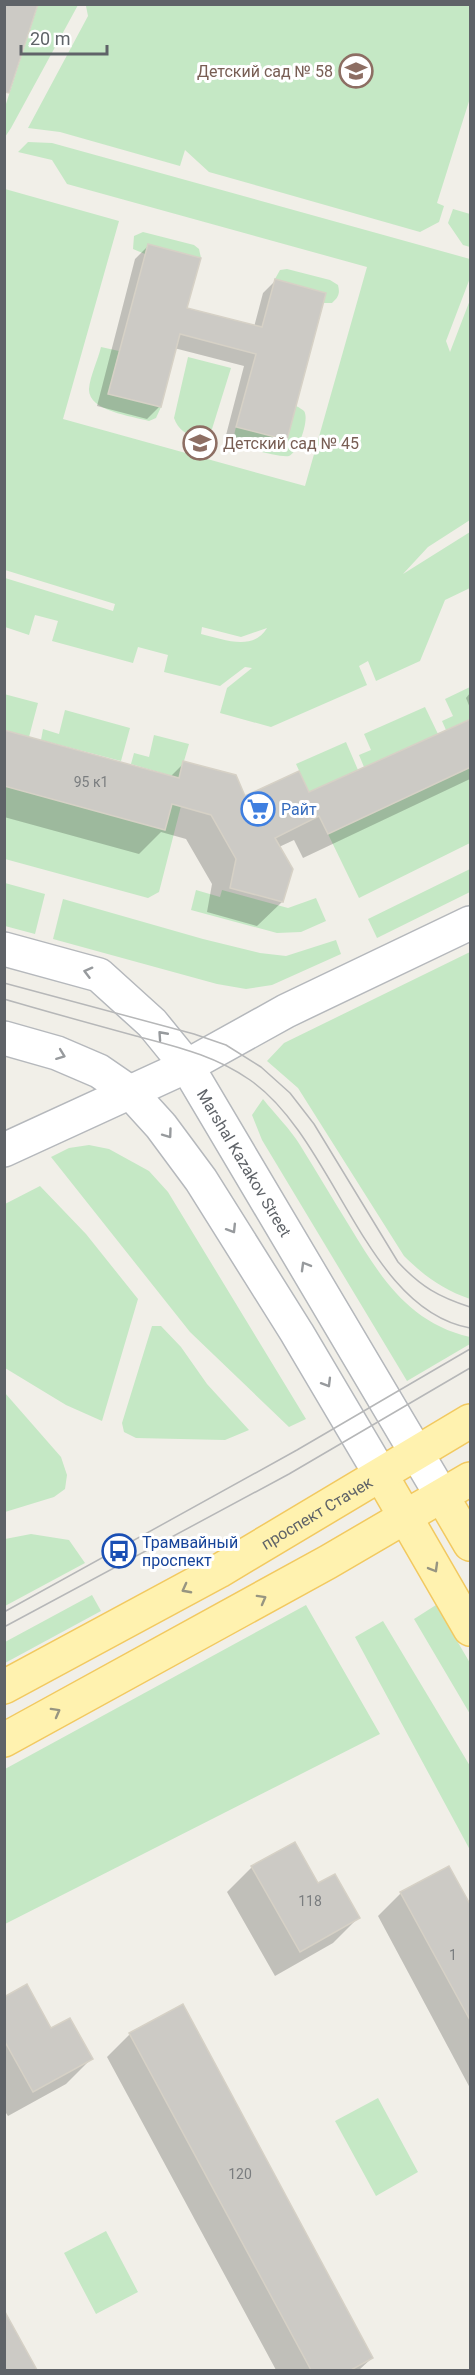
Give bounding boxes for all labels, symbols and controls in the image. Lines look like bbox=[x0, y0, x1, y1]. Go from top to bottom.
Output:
scale bar bbox=[21, 18, 106, 56]
text: 20 m bbox=[30, 28, 70, 49]
school or university icon: Детский сад № 58 bbox=[338, 53, 374, 89]
place label: Детский сад № 58 bbox=[197, 62, 333, 81]
school or university icon: Детский сад № 45 bbox=[182, 425, 218, 461]
place label: Детский сад № 45 bbox=[223, 434, 359, 453]
house number: 95 к1 bbox=[74, 774, 108, 790]
supermarket icon: Райт bbox=[240, 791, 276, 827]
place label: Райт bbox=[281, 800, 317, 819]
one-way arrow bbox=[83, 967, 94, 979]
one-way arrow bbox=[158, 1031, 169, 1042]
one-way arrow bbox=[54, 1048, 65, 1060]
street label: Marshal Kazakov Street bbox=[193, 1086, 295, 1240]
one-way arrow bbox=[160, 1128, 171, 1139]
one-way arrow bbox=[224, 1223, 236, 1233]
one-way arrow bbox=[301, 1262, 312, 1272]
one-way arrow bbox=[319, 1377, 331, 1387]
street label: проспект Стачек bbox=[258, 1472, 376, 1554]
bus stop icon: Трамвайный проспект bbox=[101, 1533, 137, 1569]
place label: Трамвайный проспект bbox=[142, 1533, 238, 1570]
one-way arrow bbox=[427, 1562, 439, 1572]
one-way arrow bbox=[182, 1582, 192, 1593]
one-way arrow bbox=[256, 1595, 266, 1606]
one-way arrow bbox=[50, 1708, 60, 1719]
house number: 118 bbox=[298, 1893, 322, 1909]
house number: 1 bbox=[449, 1947, 457, 1963]
house number: 120 bbox=[228, 2166, 252, 2182]

